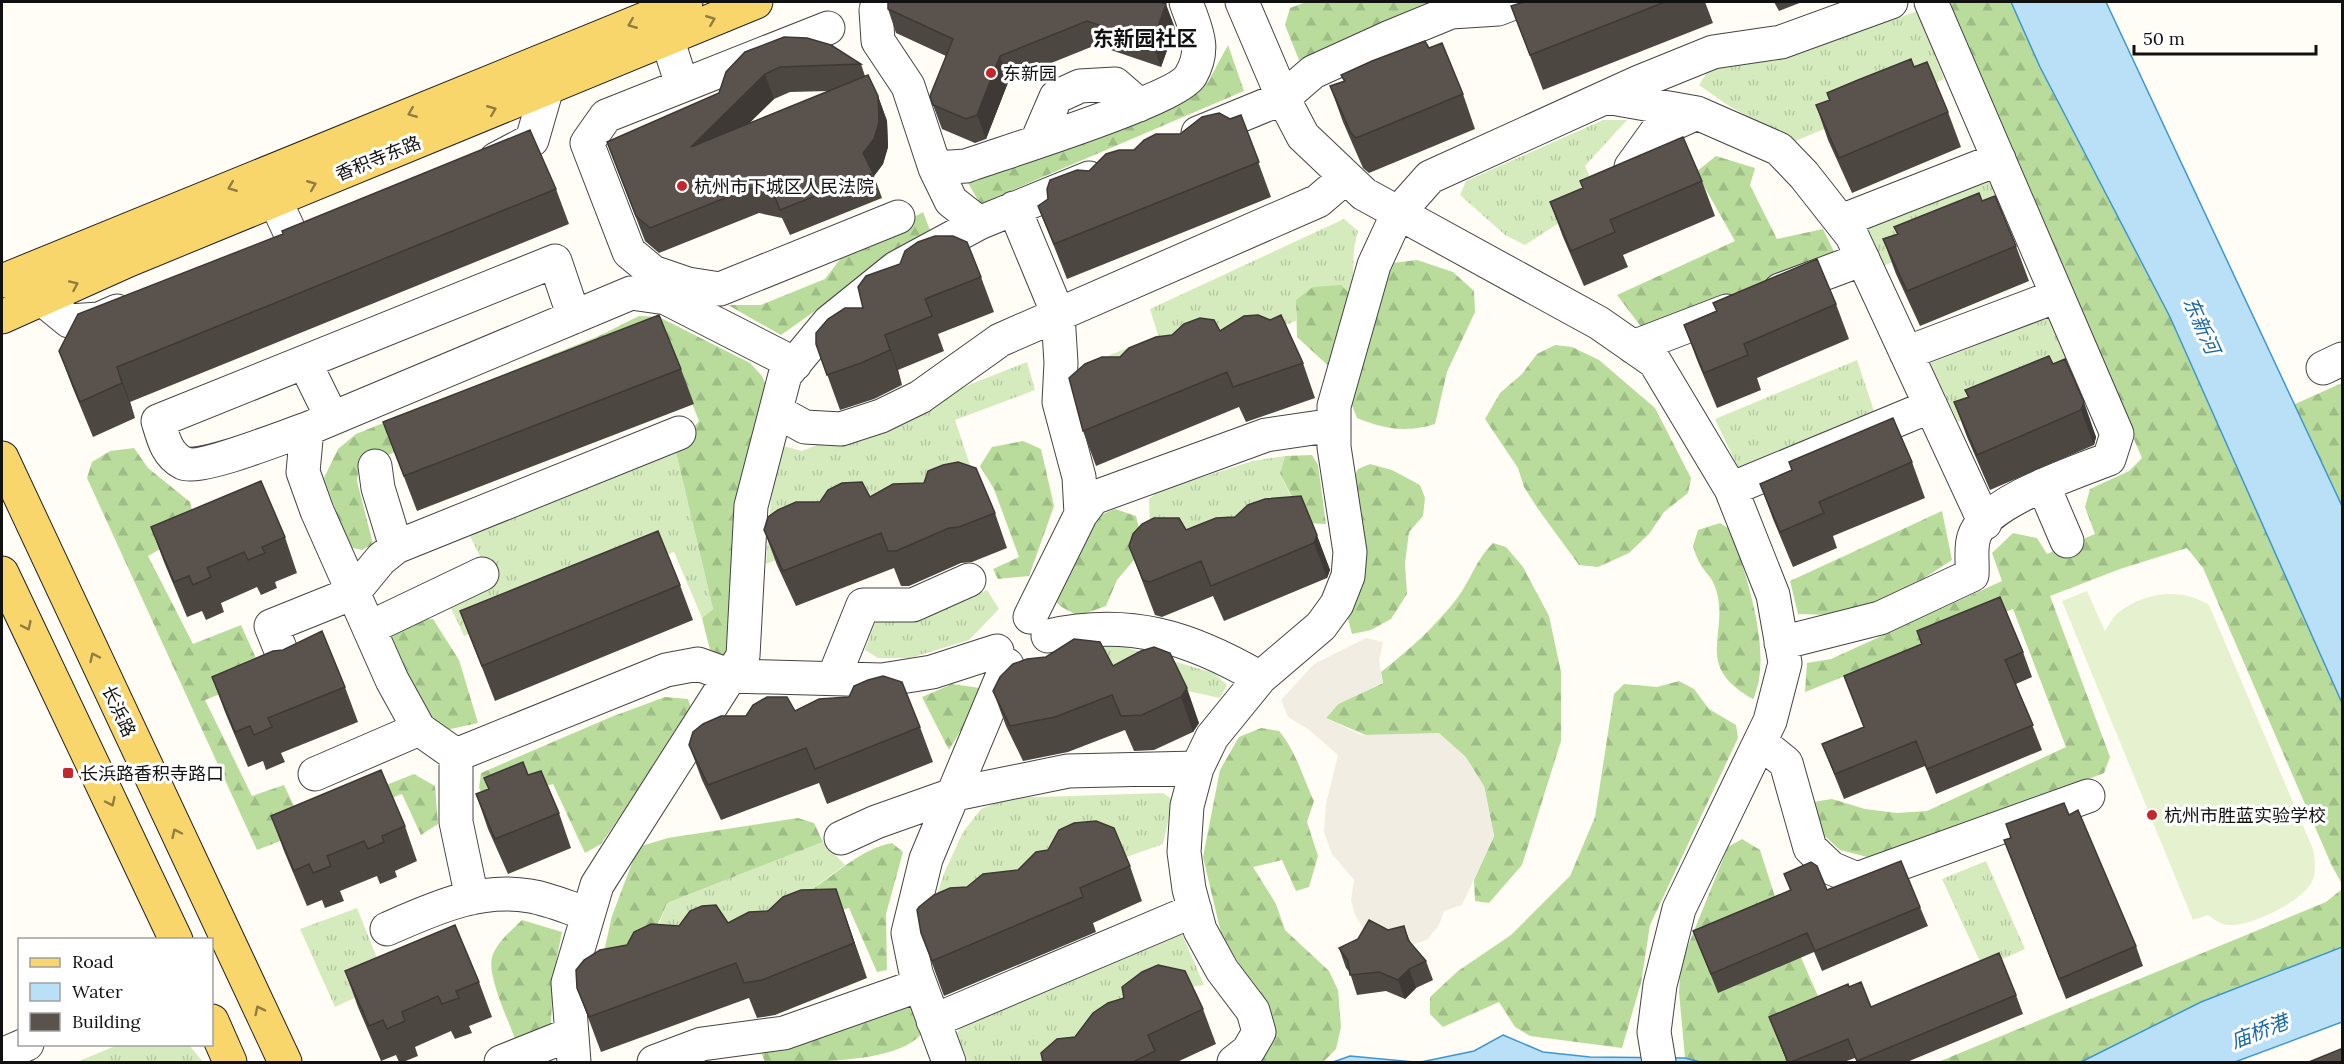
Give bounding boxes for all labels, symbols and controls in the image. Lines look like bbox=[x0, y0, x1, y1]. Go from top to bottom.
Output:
one-way arrow bbox=[705, 15, 716, 27]
one-way arrow bbox=[627, 17, 638, 29]
scale bar bbox=[2134, 18, 2316, 56]
district label: 东新园社区 bbox=[1093, 25, 1198, 52]
text: 50 m bbox=[2143, 27, 2185, 50]
place label: 东新园 bbox=[1003, 62, 1057, 85]
marker: 东新园 bbox=[984, 66, 998, 80]
one-way arrow bbox=[486, 105, 497, 117]
one-way arrow bbox=[408, 106, 419, 118]
street label: 香积寺东路 bbox=[332, 130, 424, 186]
place label: 杭州市下城区人民法院 bbox=[694, 175, 874, 198]
marker: 杭州市下城区人民法院 bbox=[675, 179, 689, 193]
one-way arrow bbox=[227, 180, 238, 192]
one-way arrow bbox=[306, 180, 317, 192]
one-way arrow bbox=[68, 280, 79, 292]
water label: 东新河 bbox=[2178, 293, 2227, 361]
one-way arrow bbox=[19, 619, 31, 630]
one-way arrow bbox=[89, 652, 101, 663]
street label: 长浜路 bbox=[97, 682, 141, 740]
place label: 长浜路香积寺路口 bbox=[80, 762, 224, 785]
marker: 长浜路香积寺路口 bbox=[61, 766, 75, 780]
one-way arrow bbox=[103, 795, 115, 806]
place label: 杭州市胜蓝实验学校 bbox=[2164, 804, 2326, 827]
marker: 杭州市胜蓝实验学校 bbox=[2145, 808, 2159, 822]
one-way arrow bbox=[172, 829, 184, 840]
legend bbox=[18, 938, 213, 1046]
text: Road bbox=[72, 950, 114, 973]
text: Water bbox=[72, 980, 123, 1003]
one-way arrow bbox=[255, 1005, 267, 1016]
water label: 庙桥港 bbox=[2227, 1008, 2294, 1053]
text: Building bbox=[72, 1010, 142, 1033]

